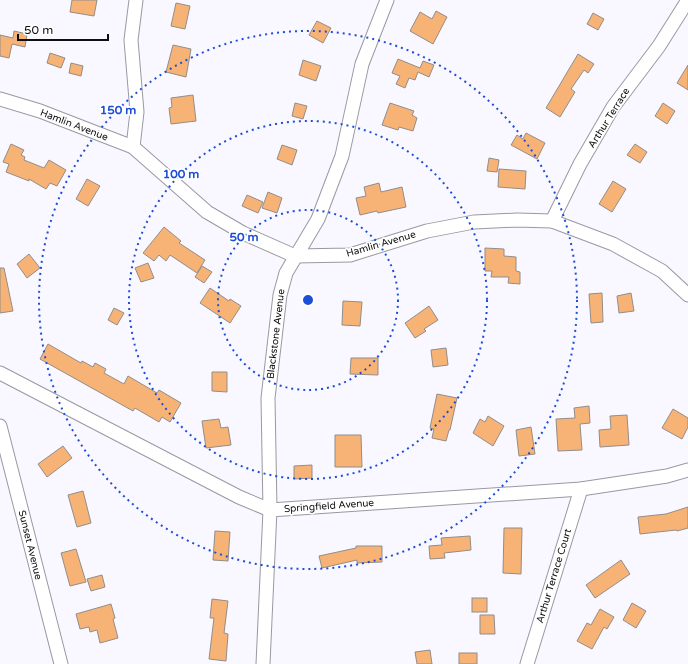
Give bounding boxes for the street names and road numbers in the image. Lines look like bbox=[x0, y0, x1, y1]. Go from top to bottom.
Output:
street label: Arthur Terrace bbox=[586, 85, 633, 150]
street label: Hamlin Avenue bbox=[38, 107, 110, 144]
street label: Hamlin Avenue bbox=[345, 228, 417, 260]
street label: Blackstone Avenue bbox=[265, 288, 288, 380]
street label: Springfield Avenue bbox=[284, 497, 375, 515]
street label: Sunset Avenue bbox=[16, 509, 44, 581]
street label: Arthur Terrace Court bbox=[534, 527, 574, 625]

